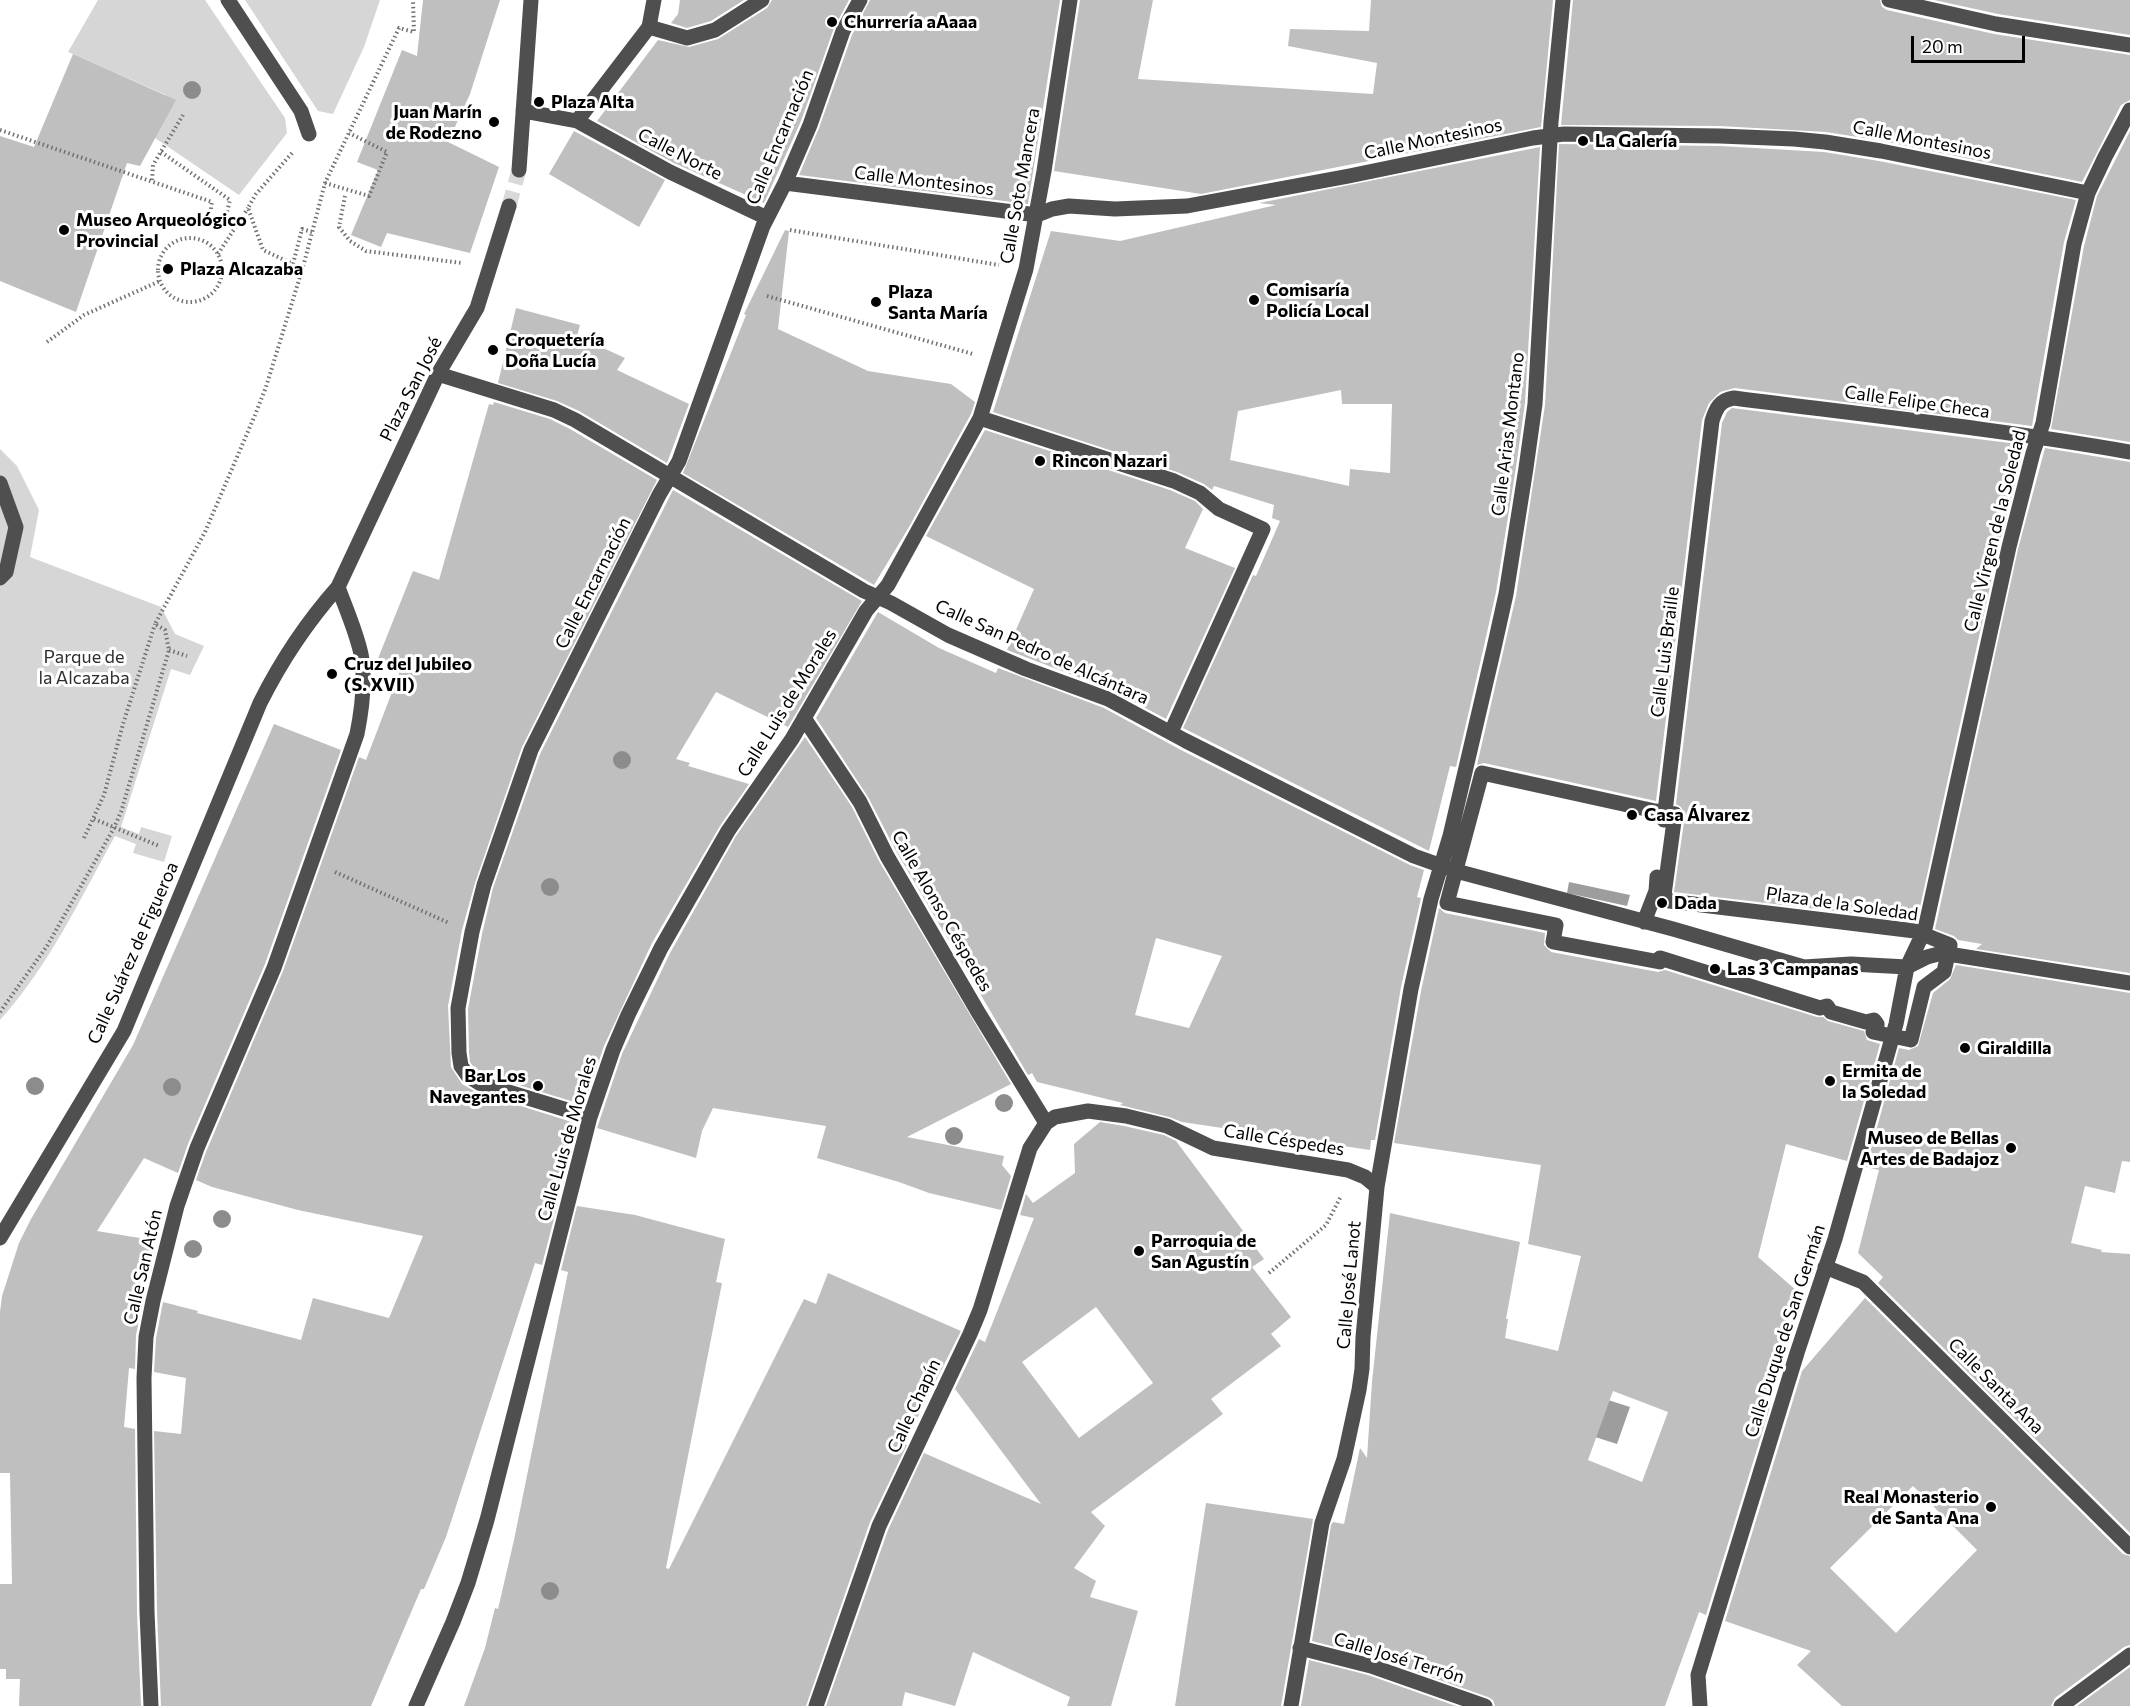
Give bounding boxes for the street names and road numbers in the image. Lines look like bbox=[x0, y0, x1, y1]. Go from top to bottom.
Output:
street label: Calle Encarnación bbox=[742, 66, 818, 208]
street label: Calle Soto Mancera bbox=[996, 106, 1044, 266]
street label: Calle Montesinos bbox=[1362, 114, 1504, 164]
street label: Calle Montesinos bbox=[1851, 116, 1993, 164]
street label: Calle Norte bbox=[634, 123, 726, 185]
street label: Calle Montesinos bbox=[853, 162, 995, 200]
street label: Plaza San José bbox=[375, 333, 447, 445]
street label: Calle Arias Montano bbox=[1487, 351, 1529, 517]
street label: Calle Felipe Checa bbox=[1843, 381, 1991, 423]
street label: Calle Virgen de la Soledad bbox=[1959, 428, 2031, 634]
street label: Calle Encarnación bbox=[551, 514, 635, 652]
street label: Calle Luis Braille bbox=[1646, 585, 1684, 719]
street label: Calle San Pedro de Alcántara bbox=[932, 595, 1152, 709]
street label: Calle Luis de Morales bbox=[733, 625, 841, 781]
street label: Calle Alonso Céspedes bbox=[887, 827, 997, 995]
street label: Calle Suárez de Figueroa bbox=[83, 859, 183, 1047]
street label: Plaza de la Soledad bbox=[1765, 883, 1919, 925]
street label: Calle Luis de Morales bbox=[533, 1054, 601, 1224]
street label: Calle Céspedes bbox=[1222, 1120, 1346, 1160]
street label: Calle San Atón bbox=[119, 1207, 167, 1327]
street label: Calle José Lanot bbox=[1333, 1220, 1365, 1350]
street label: Calle Duque de San Germán bbox=[1740, 1222, 1830, 1440]
street label: Calle Santa Ana bbox=[1944, 1334, 2048, 1438]
street label: Calle Chapín bbox=[883, 1355, 945, 1457]
street label: Calle José Terrón bbox=[1331, 1628, 1467, 1688]

